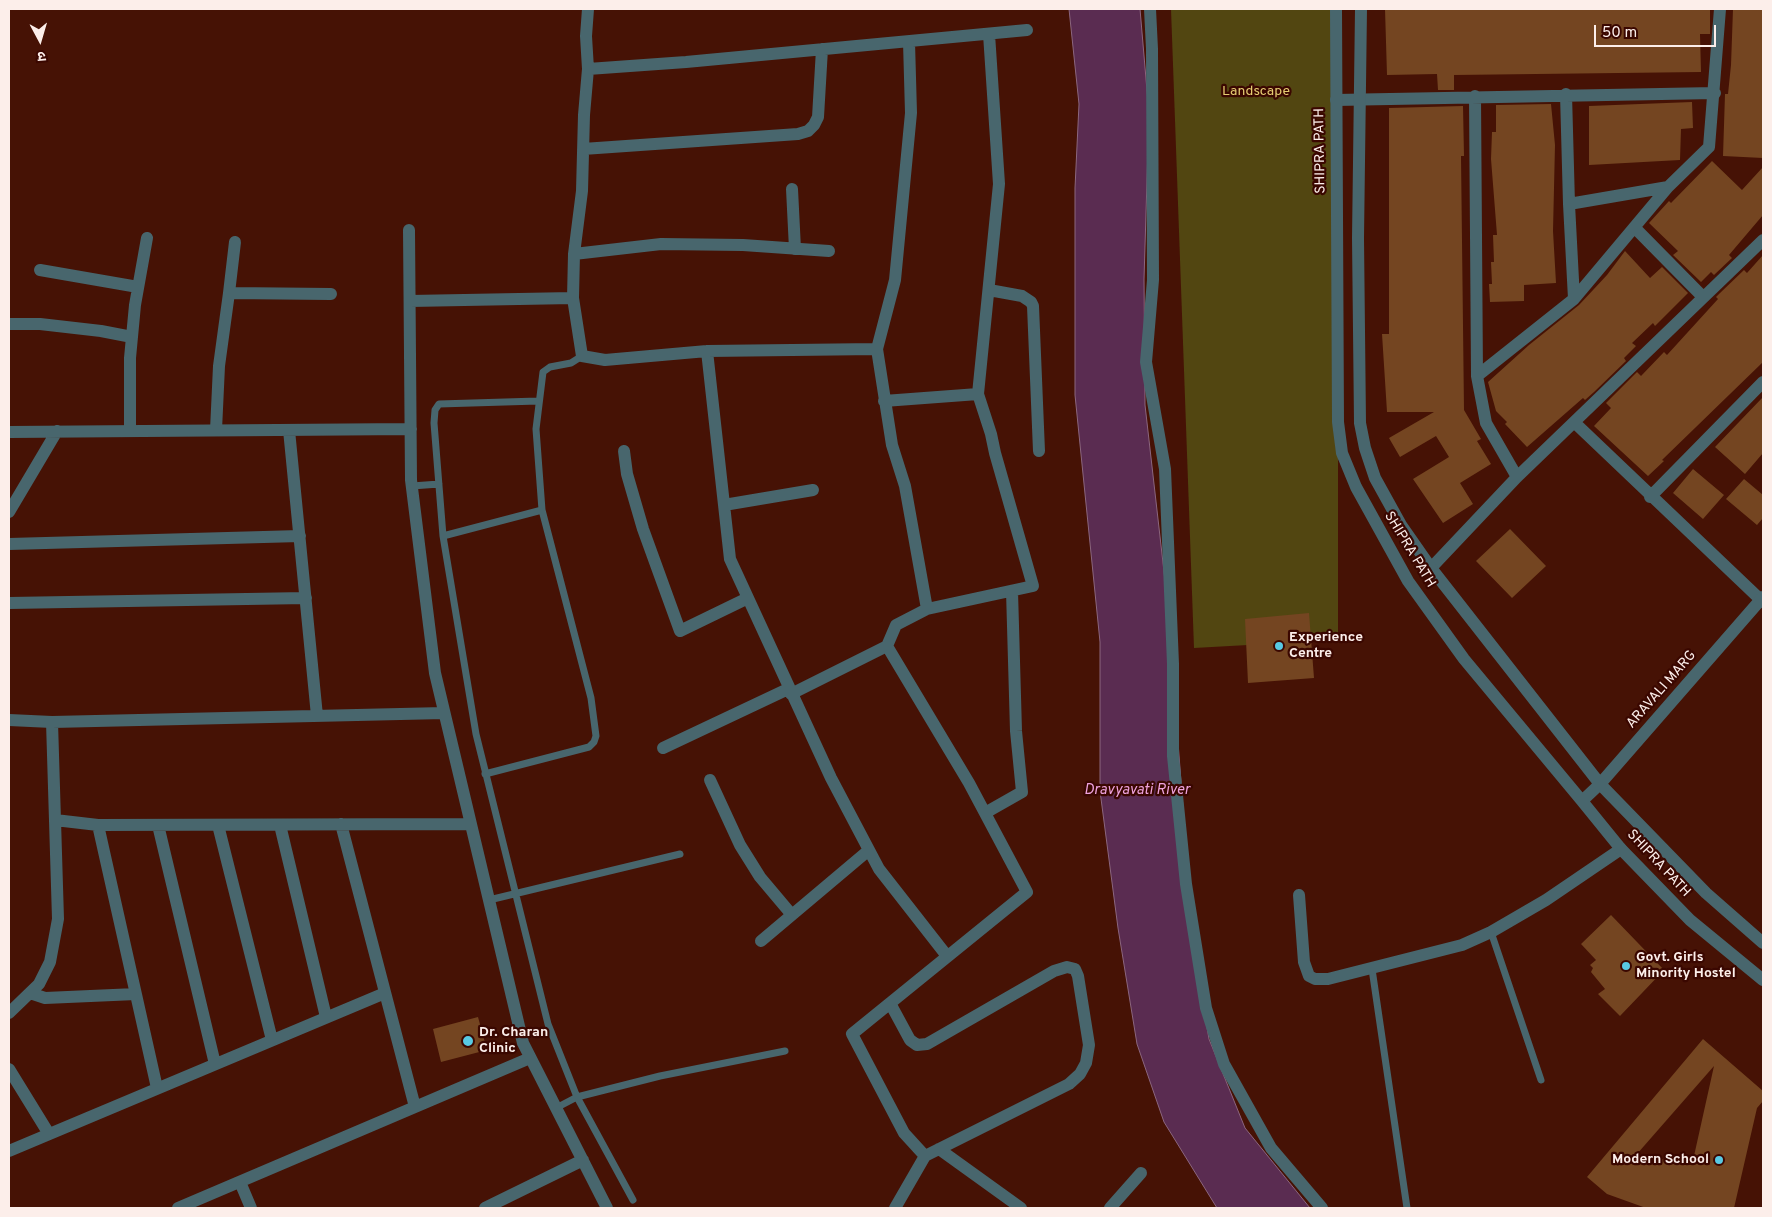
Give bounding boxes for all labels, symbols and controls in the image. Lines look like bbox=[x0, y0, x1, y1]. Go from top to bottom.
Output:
north arrow bbox=[15, 15, 65, 65]
scale bar bbox=[1597, 15, 1720, 47]
text: 50 m bbox=[1602, 24, 1637, 43]
text: उ bbox=[37, 47, 47, 64]
park label: Landscape bbox=[1222, 84, 1290, 100]
street label: SHIPRA PATH bbox=[1312, 108, 1330, 194]
street label: SHIPRA PATH bbox=[1380, 509, 1438, 591]
place label: Experience Centre bbox=[1289, 630, 1363, 662]
marker: Experience Centre bbox=[1273, 640, 1285, 652]
street label: ARAVALI MARG bbox=[1624, 648, 1700, 732]
water label: Dravyavati River bbox=[1084, 782, 1190, 800]
street label: SHIPRA PATH bbox=[1623, 827, 1693, 901]
place label: Govt. Girls Minority Hostel bbox=[1636, 950, 1736, 982]
marker: Govt. Girls Minority Hostel bbox=[1620, 960, 1632, 972]
place label: Dr. Charan Clinic bbox=[479, 1025, 548, 1058]
marker: Dr. Charan Clinic bbox=[461, 1034, 475, 1048]
place label: Modern School bbox=[1612, 1152, 1709, 1168]
marker: Modern School bbox=[1713, 1154, 1725, 1166]

